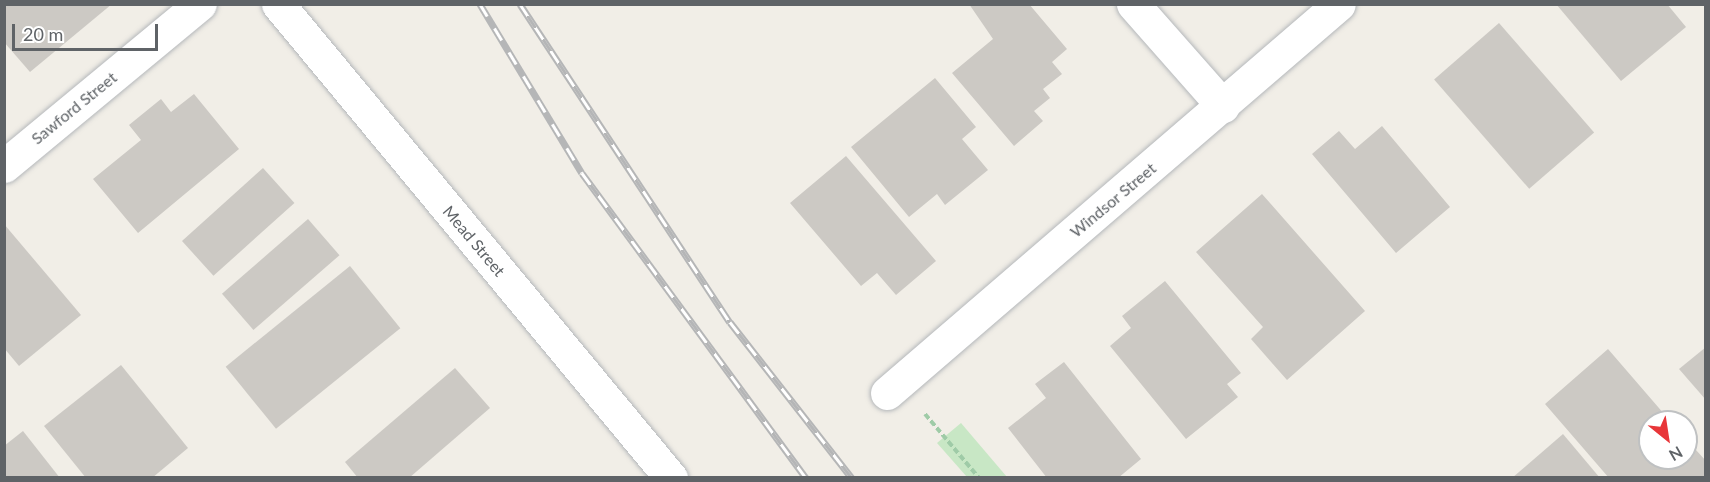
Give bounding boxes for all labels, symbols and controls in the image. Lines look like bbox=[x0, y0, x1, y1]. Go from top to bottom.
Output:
scale bar bbox=[15, 12, 160, 50]
text: 20 m bbox=[23, 23, 63, 45]
street label: Sawford Street bbox=[27, 68, 121, 148]
street label: Windsor Street bbox=[1066, 158, 1160, 242]
street label: Mead Street bbox=[439, 202, 509, 280]
north arrow bbox=[1638, 410, 1698, 470]
text: N bbox=[1666, 443, 1686, 466]

